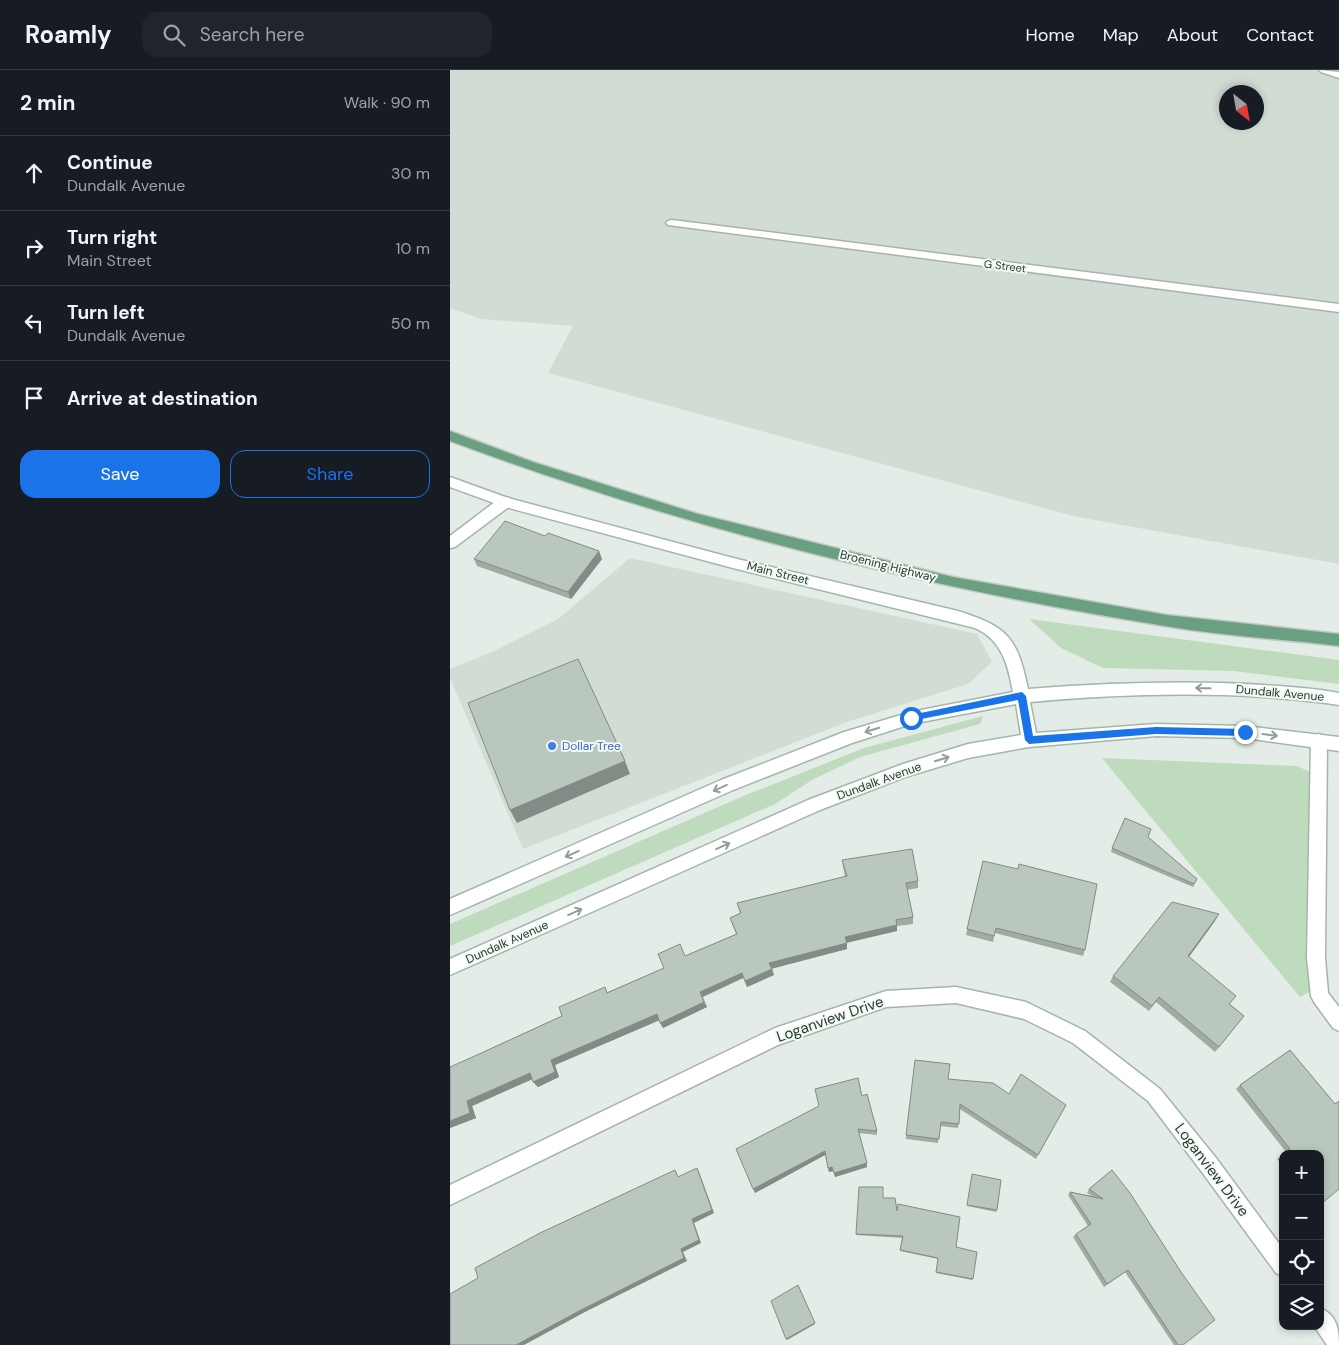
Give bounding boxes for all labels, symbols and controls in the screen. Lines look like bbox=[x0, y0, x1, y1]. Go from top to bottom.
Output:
search box bbox=[142, 12, 492, 57]
text: Roamly bbox=[25, 19, 112, 50]
icon: search bbox=[160, 21, 188, 49]
text: Search here bbox=[200, 22, 304, 47]
text: Home bbox=[1025, 23, 1075, 47]
text: Map bbox=[1103, 23, 1139, 47]
text: About bbox=[1167, 23, 1218, 47]
text: Contact bbox=[1246, 23, 1314, 47]
north arrow bbox=[1219, 85, 1264, 130]
text: 2 min bbox=[20, 89, 76, 117]
text: Walk · 90 m bbox=[344, 92, 430, 113]
text: Continue bbox=[67, 150, 153, 175]
icon: ahead bbox=[20, 159, 48, 187]
text: 30 m bbox=[391, 163, 430, 184]
text: Dundalk Avenue bbox=[67, 175, 185, 196]
text: Turn right bbox=[67, 225, 157, 250]
icon: right bbox=[20, 234, 48, 262]
text: 10 m bbox=[396, 238, 430, 259]
text: Main Street bbox=[67, 250, 152, 271]
street label: G Street bbox=[983, 256, 1027, 276]
text: Turn left bbox=[67, 300, 145, 325]
icon: left bbox=[20, 309, 48, 337]
text: 50 m bbox=[391, 313, 430, 334]
text: Dundalk Avenue bbox=[67, 325, 185, 346]
icon: arrive bbox=[20, 384, 48, 412]
text: Arrive at destination bbox=[67, 386, 258, 411]
button: Save bbox=[20, 450, 220, 498]
button: Share bbox=[230, 450, 430, 498]
street label: Broening Highway bbox=[838, 546, 938, 586]
street label: Main Street bbox=[745, 558, 811, 589]
street label: Dundalk Avenue bbox=[1235, 681, 1325, 705]
one-way arrow bbox=[1196, 683, 1212, 693]
route start bbox=[900, 707, 923, 730]
route end bbox=[1234, 721, 1257, 744]
one-way arrow bbox=[864, 725, 880, 735]
one-way arrow bbox=[1261, 730, 1277, 740]
place label: Dollar Tree bbox=[562, 738, 621, 754]
marker: Dollar Tree bbox=[546, 740, 558, 752]
one-way arrow bbox=[934, 753, 950, 763]
street label: Dundalk Avenue bbox=[835, 758, 924, 804]
one-way arrow bbox=[713, 783, 728, 793]
one-way arrow bbox=[715, 840, 730, 850]
one-way arrow bbox=[565, 849, 580, 859]
one-way arrow bbox=[567, 906, 582, 916]
street label: Dundalk Avenue bbox=[463, 917, 551, 967]
street label: Loganview Drive bbox=[774, 991, 886, 1047]
street label: Loganview Drive bbox=[1170, 1119, 1254, 1221]
map controls bbox=[1279, 1150, 1324, 1330]
button: + bbox=[1279, 1150, 1324, 1195]
button: − bbox=[1279, 1195, 1324, 1240]
button: locate bbox=[1279, 1240, 1324, 1285]
button: layers bbox=[1279, 1285, 1324, 1330]

